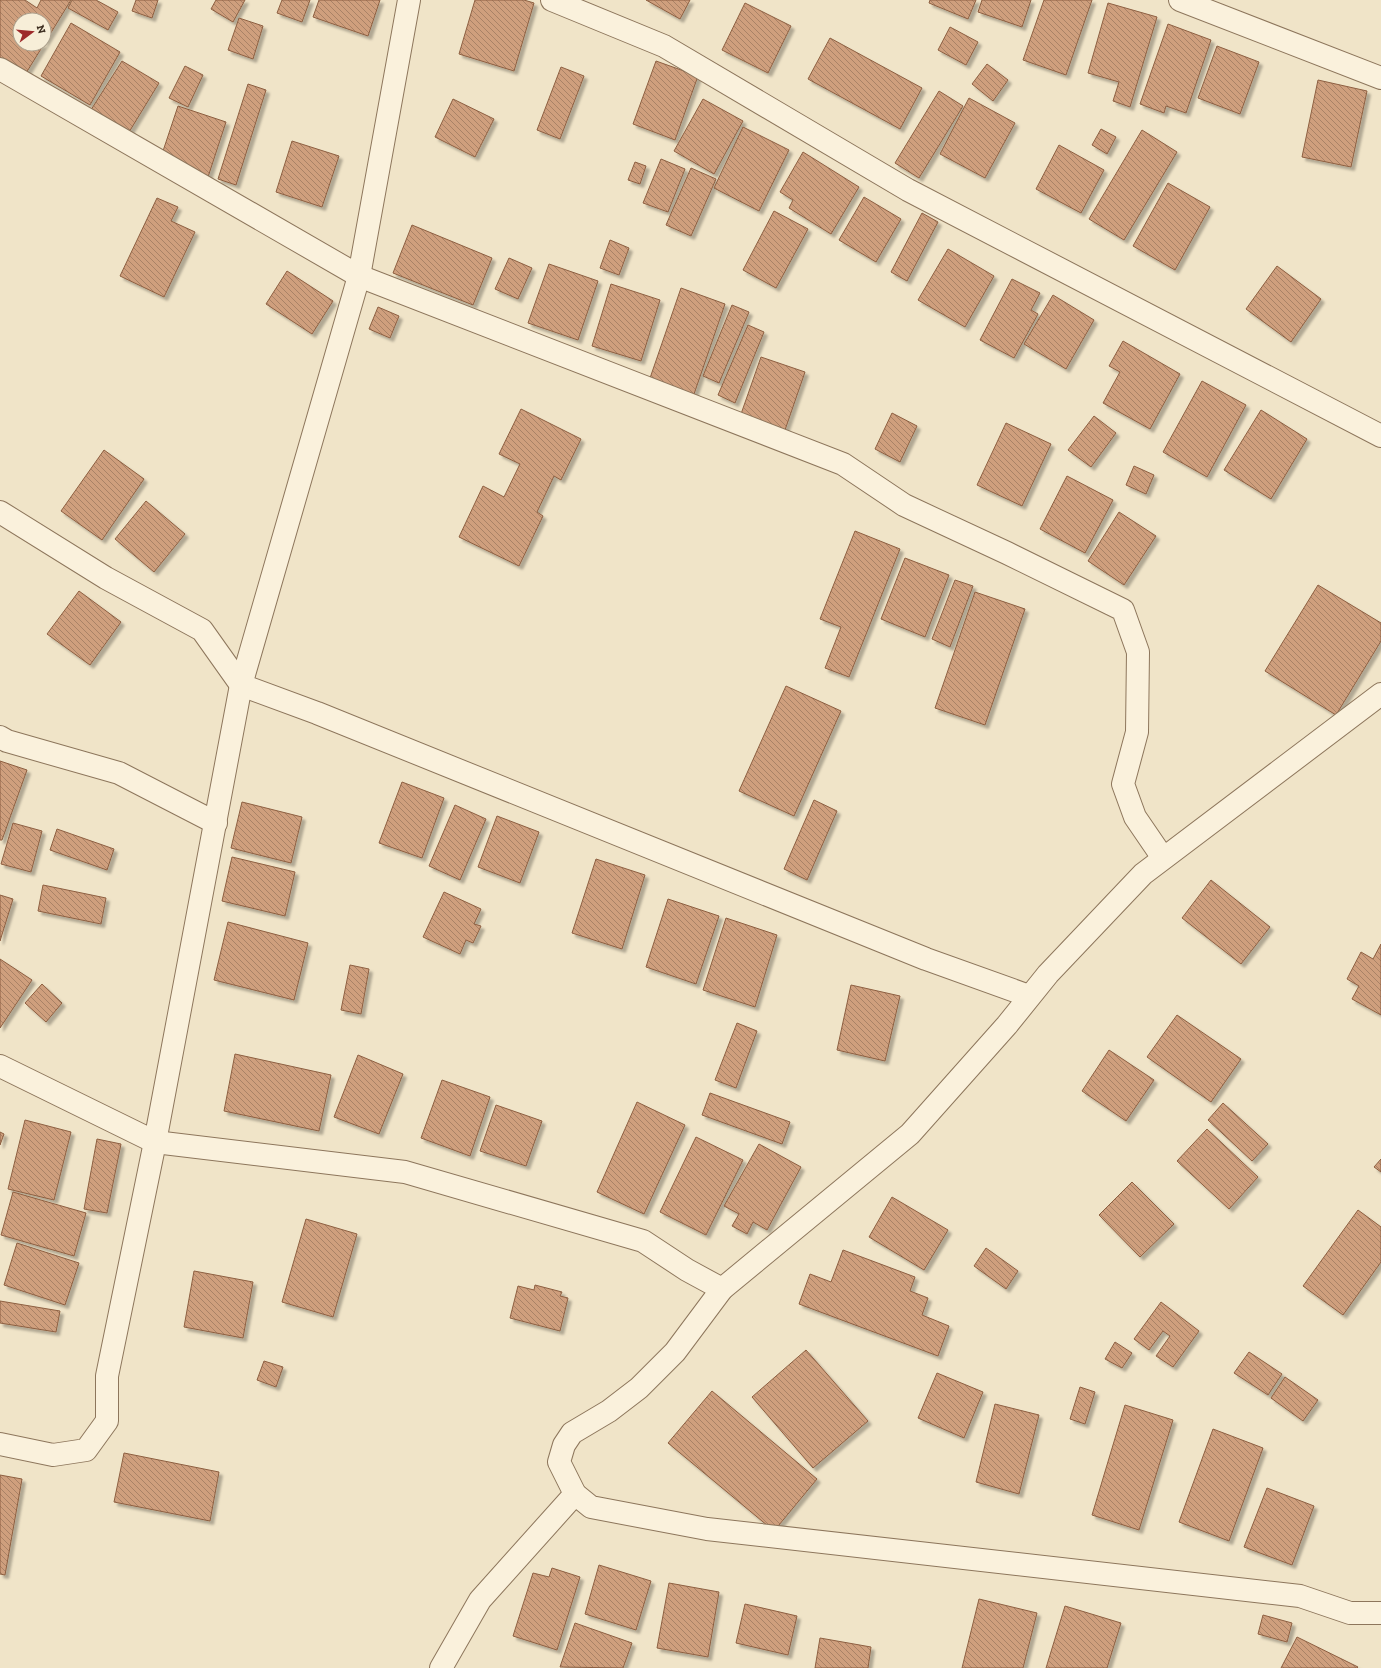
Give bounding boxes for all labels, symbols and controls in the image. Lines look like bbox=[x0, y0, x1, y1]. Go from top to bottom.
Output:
north arrow bbox=[12, 12, 52, 52]
text: N bbox=[34, 24, 49, 36]

